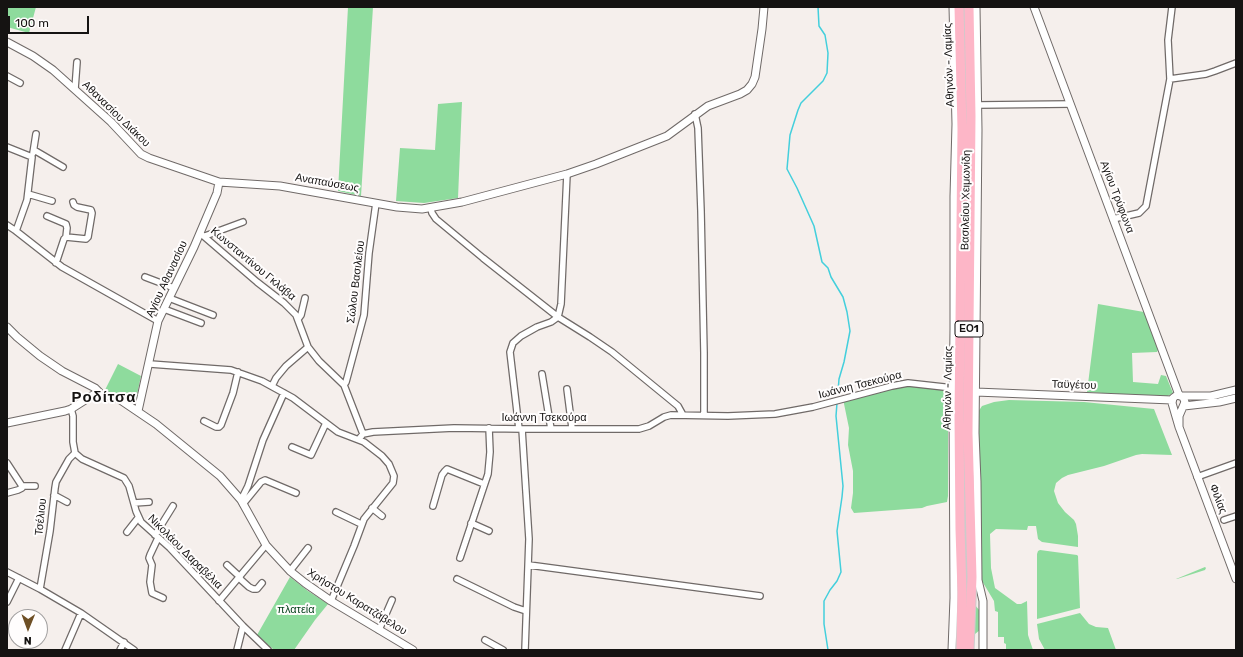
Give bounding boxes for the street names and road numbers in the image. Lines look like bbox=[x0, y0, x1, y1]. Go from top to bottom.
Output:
street label: Αθηνών - Λαμίας bbox=[941, 23, 957, 107]
street label: Αθανασίου Διάκου bbox=[79, 78, 153, 150]
street label: Βασιλείου Χειμωνίδη bbox=[959, 150, 973, 250]
street label: Αγίου Τρύφωνα bbox=[1097, 159, 1137, 235]
street label: Αναπαύσεως bbox=[294, 171, 360, 195]
street label: Κωνσταντίνου Γκλάβα bbox=[208, 224, 298, 304]
street label: Αγίου Αθανασίου bbox=[143, 239, 191, 319]
street label: Σώλου Βασιλείου bbox=[344, 240, 368, 324]
road number: ΕΟ1 bbox=[955, 321, 983, 337]
street label: Αθηνών - Λαμίας bbox=[941, 346, 955, 430]
street label: Ιωάννη Τσεκούρα bbox=[817, 368, 903, 402]
street label: Ταϋγέτου bbox=[1051, 378, 1097, 392]
street label: Ιωάννη Τσεκούρα bbox=[501, 411, 587, 425]
street label: Φιλίας bbox=[1206, 482, 1230, 516]
street label: Τσέλιου bbox=[32, 498, 50, 536]
street label: Νικολάου Δαραβέλια bbox=[145, 512, 225, 592]
street label: Χρήστου Καρατζάβελου bbox=[305, 566, 409, 638]

